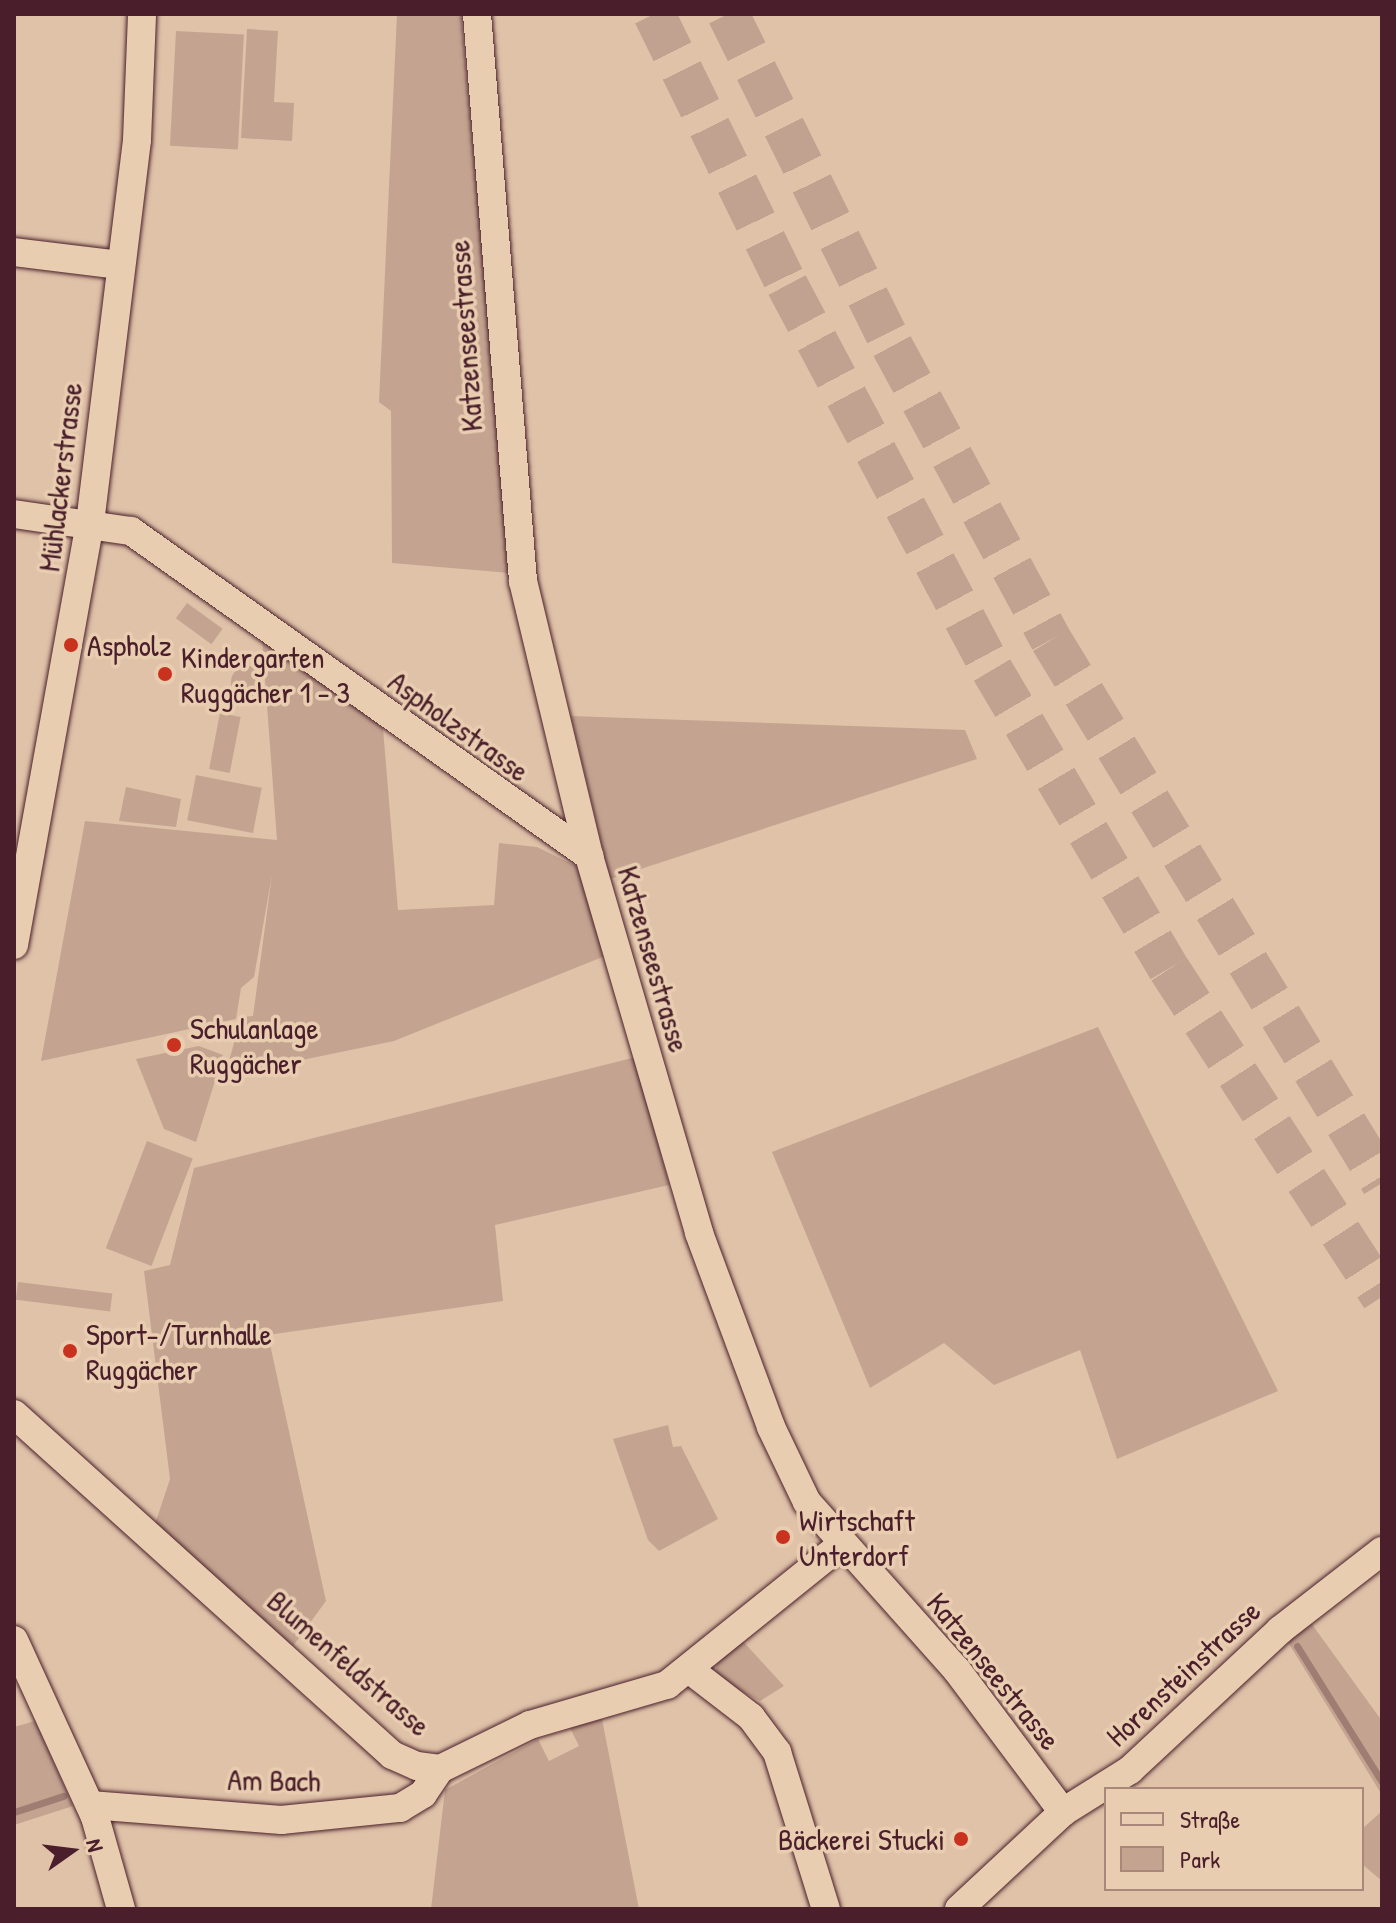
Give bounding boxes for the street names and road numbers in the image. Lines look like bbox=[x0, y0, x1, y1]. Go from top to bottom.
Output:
street label: Katzenseestrasse bbox=[440, 239, 490, 433]
street label: Mühlackerstrasse bbox=[31, 381, 89, 573]
street label: Aspholzstrasse bbox=[382, 663, 536, 789]
street label: Katzenseestrasse bbox=[610, 862, 698, 1056]
street label: Blumenfeldstrasse bbox=[260, 1583, 438, 1743]
street label: Katzenseestrasse bbox=[920, 1585, 1068, 1757]
street label: Horensteinstrasse bbox=[1099, 1592, 1267, 1754]
street label: Am Bach bbox=[227, 1761, 321, 1799]

